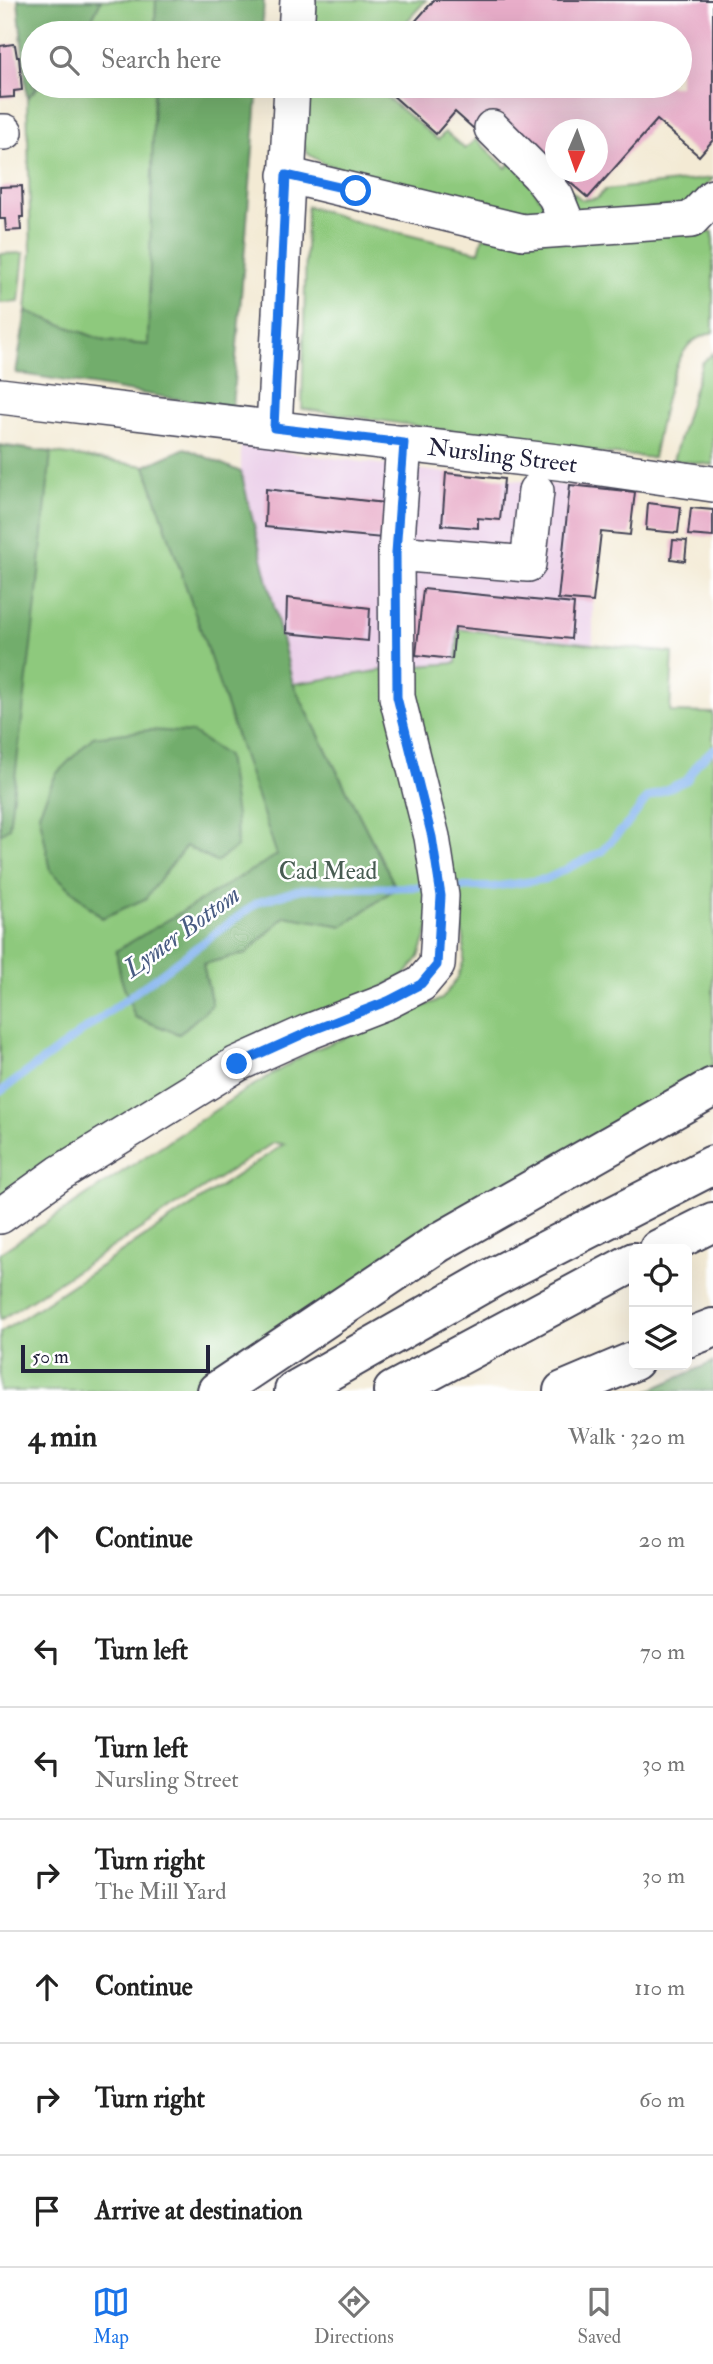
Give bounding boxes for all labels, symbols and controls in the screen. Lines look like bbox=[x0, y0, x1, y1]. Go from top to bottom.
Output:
search box bbox=[21, 21, 692, 98]
icon: search bbox=[45, 41, 83, 79]
text: Search here bbox=[101, 44, 221, 76]
north arrow bbox=[545, 119, 608, 182]
route start bbox=[340, 175, 371, 206]
street label: Nursling Street bbox=[426, 431, 579, 480]
park label: Cad Mead bbox=[279, 856, 378, 887]
water label: Lymer Bottom bbox=[117, 879, 246, 986]
route end bbox=[221, 1048, 252, 1079]
map controls bbox=[629, 1244, 692, 1370]
button: locate bbox=[629, 1244, 692, 1307]
button: layers bbox=[629, 1307, 692, 1370]
scale bar bbox=[21, 1342, 210, 1374]
text: 50 m bbox=[32, 1345, 69, 1369]
text: 4 min bbox=[28, 1418, 97, 1455]
text: Walk · 320 m bbox=[568, 1422, 685, 1451]
icon: ahead bbox=[28, 1520, 66, 1558]
text: Continue bbox=[95, 1523, 193, 1555]
text: 20 m bbox=[639, 1525, 685, 1554]
icon: left bbox=[28, 1632, 66, 1670]
text: Turn left bbox=[95, 1635, 188, 1667]
text: 70 m bbox=[640, 1637, 685, 1666]
text: Turn left bbox=[95, 1733, 188, 1765]
icon: left bbox=[28, 1744, 66, 1782]
text: 30 m bbox=[642, 1749, 685, 1778]
text: Nursling Street bbox=[95, 1765, 239, 1794]
text: Turn right bbox=[95, 1845, 205, 1877]
icon: right bbox=[28, 1856, 66, 1894]
text: 30 m bbox=[642, 1861, 685, 1890]
text: The Mill Yard bbox=[95, 1877, 227, 1906]
icon: ahead bbox=[28, 1968, 66, 2006]
text: Continue bbox=[95, 1971, 193, 2003]
text: 110 m bbox=[634, 1973, 685, 2002]
icon: right bbox=[28, 2080, 66, 2118]
text: Turn right bbox=[95, 2083, 205, 2115]
text: 60 m bbox=[639, 2085, 685, 2114]
icon: arrive bbox=[28, 2192, 66, 2230]
text: Arrive at destination bbox=[95, 2195, 303, 2227]
tab: Map bbox=[92, 2283, 130, 2349]
tab: Directions bbox=[314, 2283, 394, 2349]
tab: Saved bbox=[578, 2283, 621, 2349]

